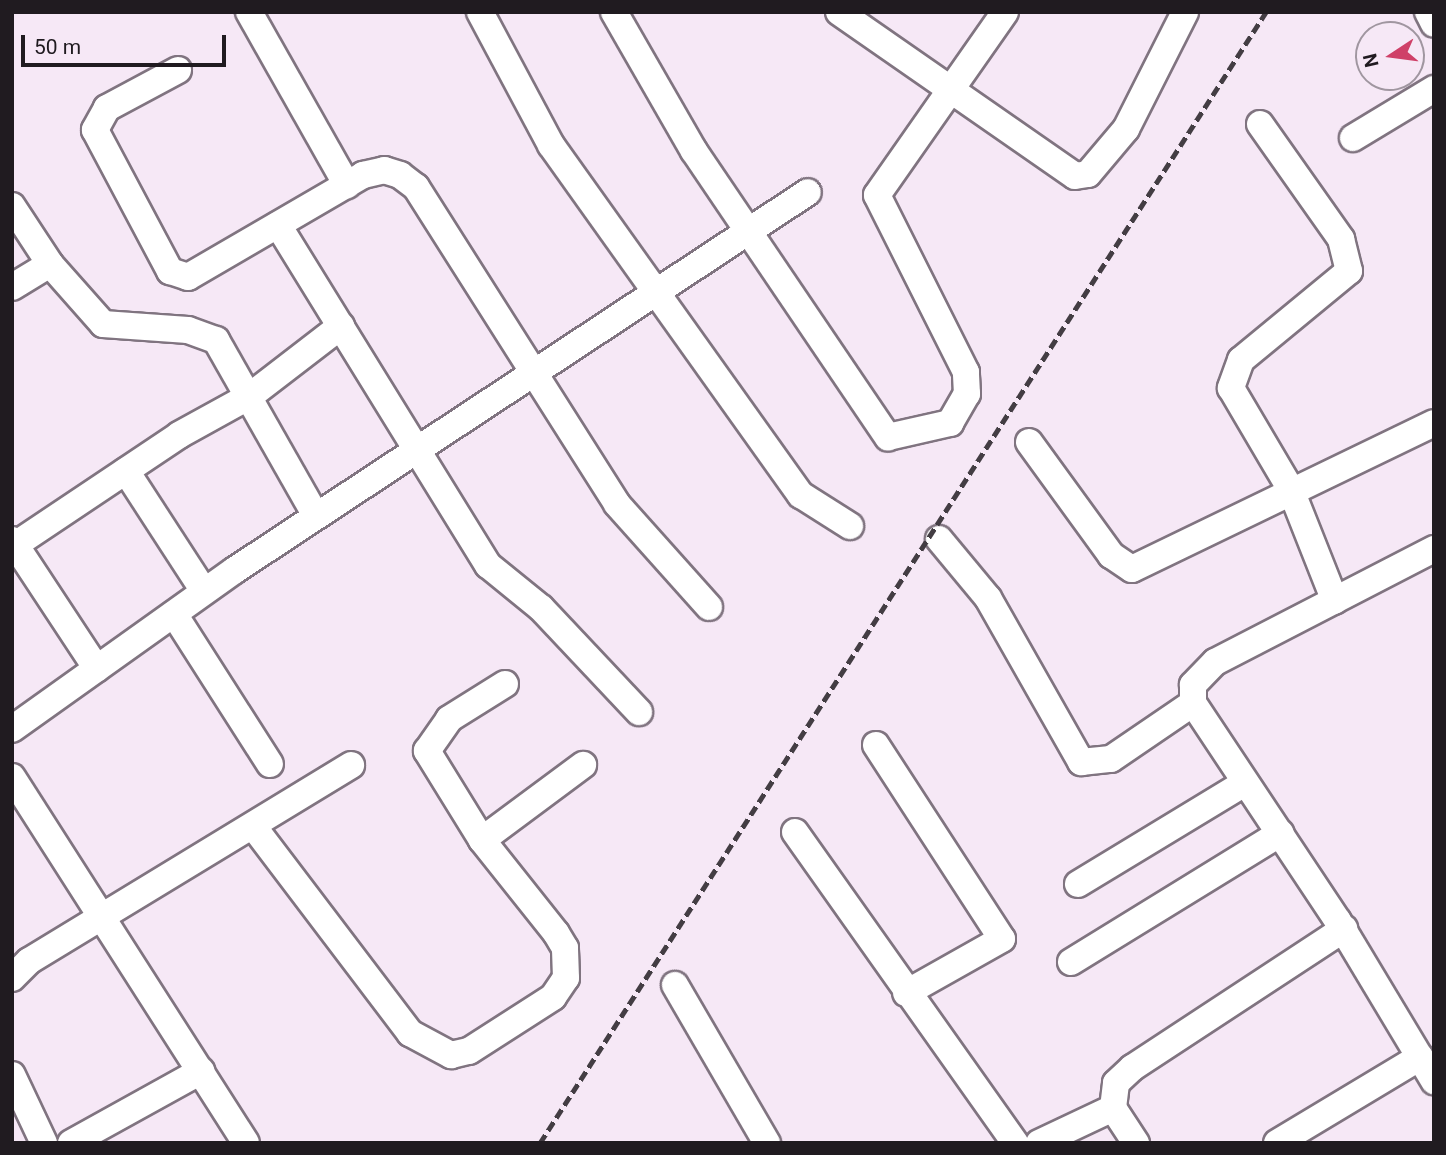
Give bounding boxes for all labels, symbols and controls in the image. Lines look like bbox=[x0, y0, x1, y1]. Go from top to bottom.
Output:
scale bar bbox=[24, 21, 229, 65]
north arrow bbox=[1355, 21, 1425, 91]
text: 50 m bbox=[34, 35, 81, 59]
text: N bbox=[1358, 51, 1384, 70]

